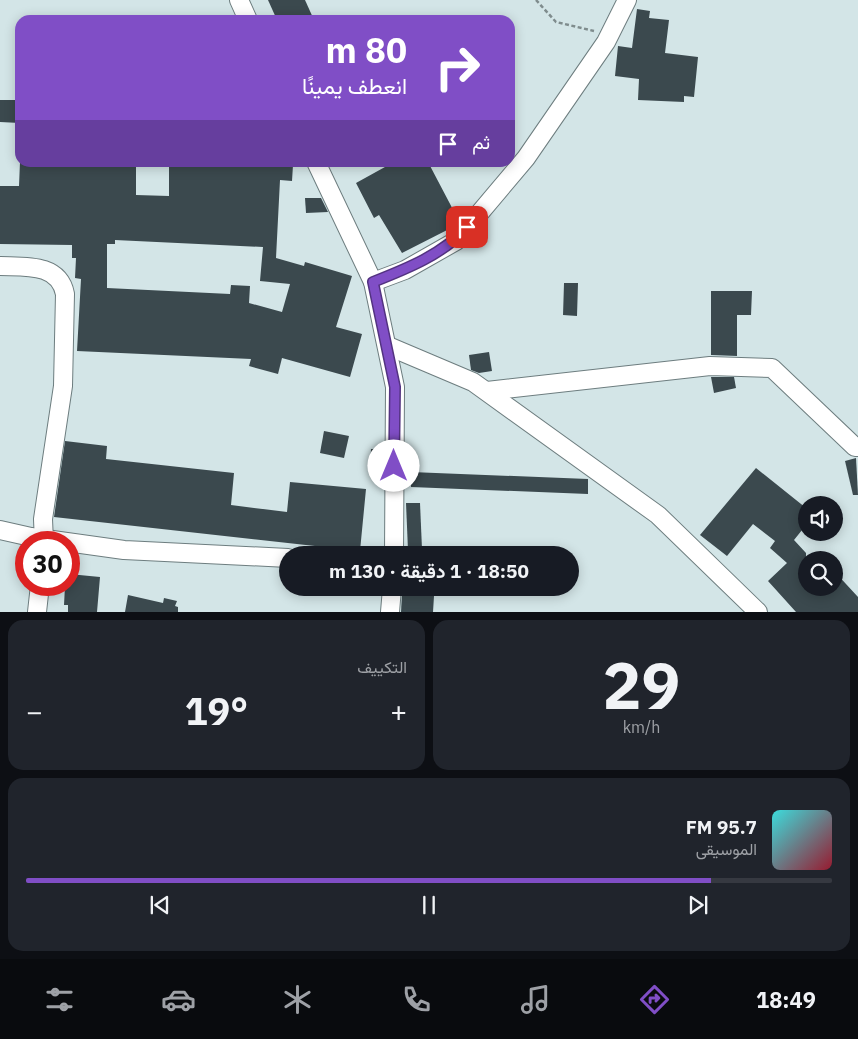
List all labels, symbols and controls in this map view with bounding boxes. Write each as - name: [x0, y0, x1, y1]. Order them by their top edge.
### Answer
- text: 80 m: [325, 27, 407, 73]
- icon: right: [425, 35, 490, 100]
- text: انعطف يمينًا: [302, 71, 407, 100]
- icon: arrive: [434, 130, 462, 158]
- text: ثم: [472, 130, 490, 154]
- pin: [446, 206, 488, 248]
- icon: arrive: [453, 213, 481, 241]
- position arrow: [367, 439, 419, 491]
- map controls: [798, 496, 843, 596]
- button: sound: [798, 496, 843, 541]
- speed limit sign: 30: [15, 531, 80, 596]
- button: search: [798, 551, 843, 596]
- text: 18:50 · 1 دقيقة · 130 m: [329, 559, 529, 583]
- text: 29: [603, 642, 681, 727]
- text: التكييف: [357, 657, 407, 677]
- text: 19°: [185, 686, 248, 735]
- text: −: [26, 693, 43, 730]
- text: +: [390, 693, 407, 730]
- text: km/h: [623, 717, 660, 737]
- text: 95.7 FM: [686, 815, 757, 839]
- text: الموسيقى: [696, 839, 757, 859]
- icon: previous: [146, 891, 174, 919]
- icon: pause: [415, 891, 443, 919]
- icon: next: [684, 891, 712, 919]
- icon: filters: [42, 982, 77, 1017]
- icon: car: [161, 982, 196, 1017]
- icon: climate: [280, 982, 315, 1017]
- icon: phone: [399, 982, 434, 1017]
- icon: music: [518, 982, 553, 1017]
- icon: directions: [637, 982, 672, 1017]
- text: 18:49: [756, 985, 816, 1014]

